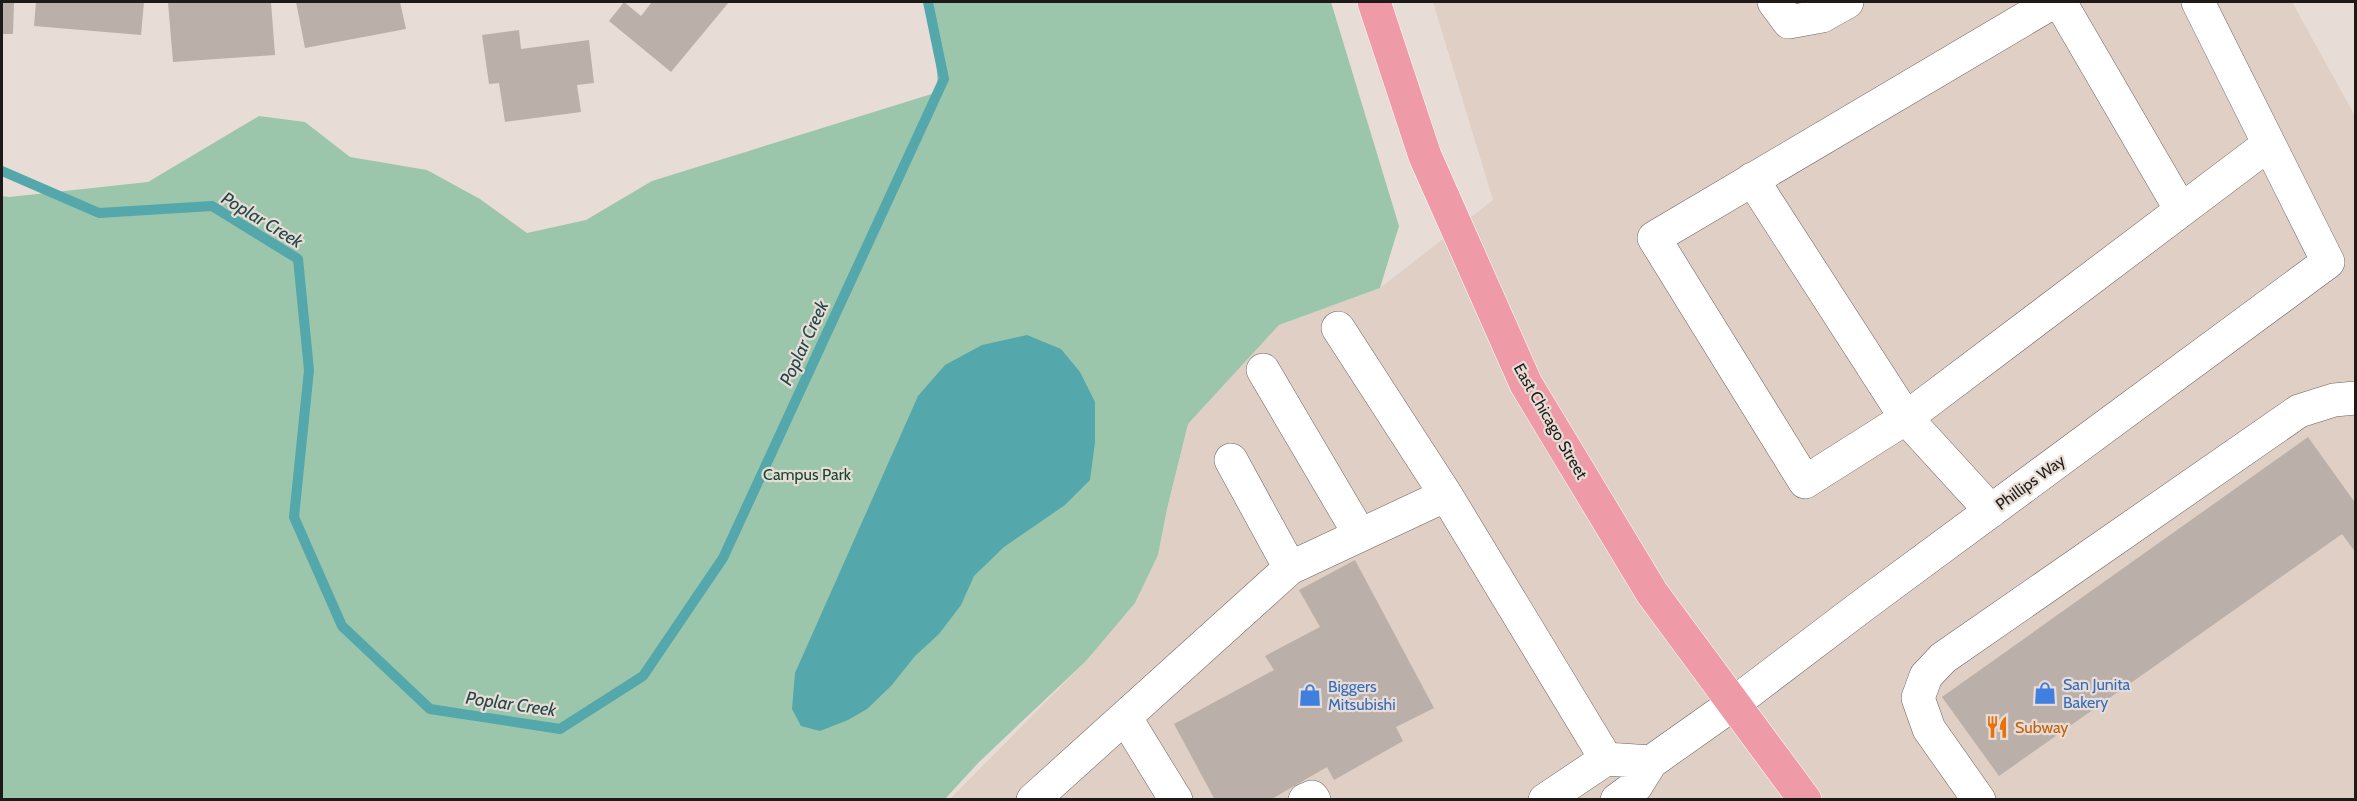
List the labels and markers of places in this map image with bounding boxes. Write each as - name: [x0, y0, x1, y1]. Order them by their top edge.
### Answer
- place label: San Junita Bakery: [2063, 675, 2131, 712]
- place label: Biggers Mitsubishi: [1328, 677, 1396, 714]
- shop icon: San Junita Bakery: [2032, 680, 2058, 706]
- shop icon: Biggers Mitsubishi: [1297, 682, 1323, 708]
- restaurant icon: Subway: [1984, 714, 2010, 740]
- place label: Subway: [2015, 718, 2068, 737]

